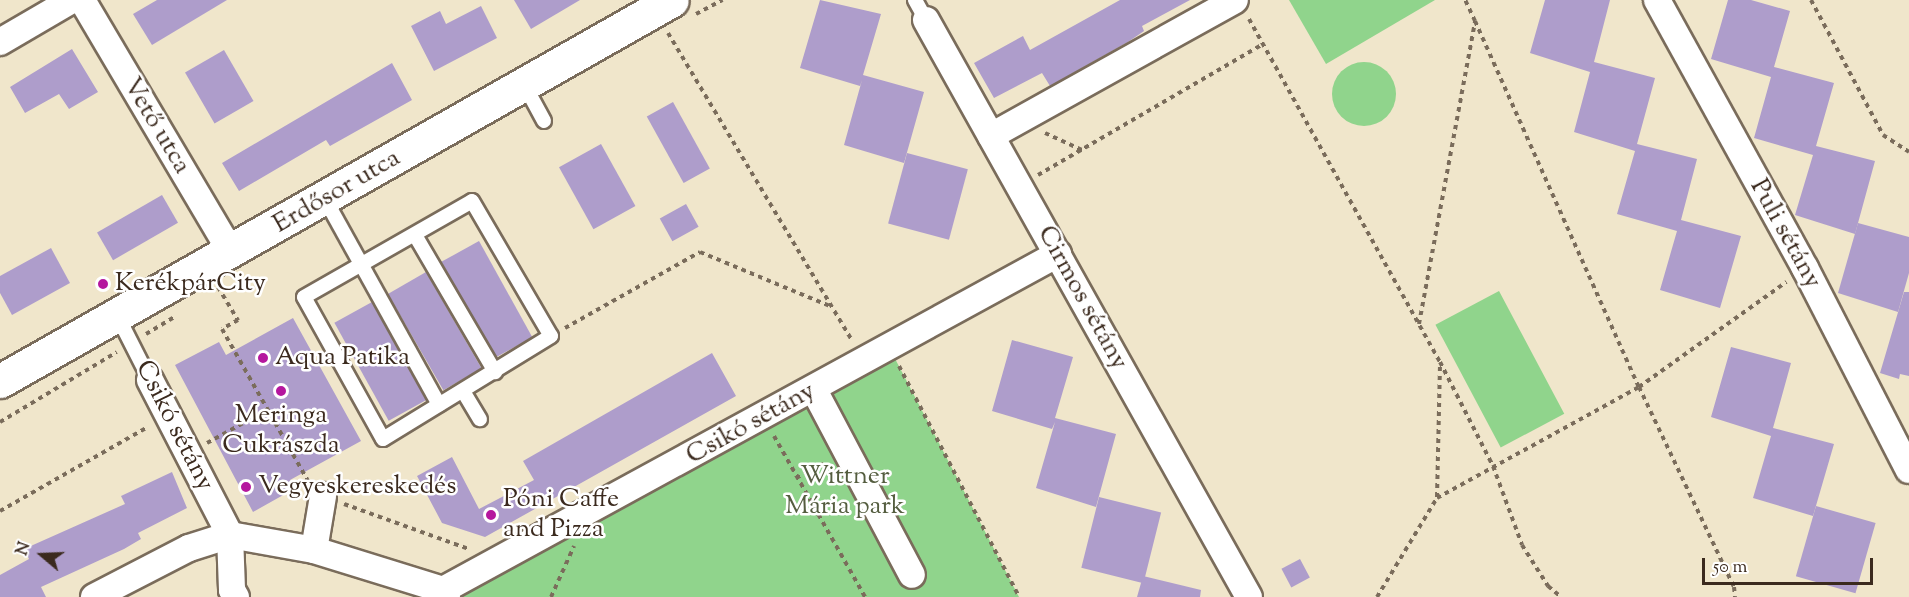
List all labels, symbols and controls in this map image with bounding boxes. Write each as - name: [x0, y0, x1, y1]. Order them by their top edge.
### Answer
- street label: Vető utca: [115, 72, 197, 180]
- street label: Erdősor utca: [268, 143, 406, 241]
- street label: Puli sétány: [1742, 174, 1828, 294]
- street label: Cirmos sétány: [1030, 221, 1134, 375]
- place label: KerékpárCity: [115, 268, 266, 300]
- marker: KerékpárCity: [96, 277, 110, 291]
- place label: Aqua Patika: [275, 342, 410, 374]
- marker: Aqua Patika: [256, 351, 270, 365]
- street label: Csikó sétány: [128, 356, 220, 496]
- street label: Csikó sétány: [681, 376, 821, 472]
- marker: Meringa Cukrászda: [274, 384, 288, 398]
- place label: Meringa Cukrászda: [222, 400, 340, 461]
- park label: Wittner Mária park: [785, 461, 905, 522]
- place label: Vegyeskereskedés: [258, 471, 456, 503]
- marker: Vegyeskereskedés: [239, 480, 253, 494]
- place label: Póni Caffe and Pizza: [503, 484, 619, 546]
- marker: Póni Caffe and Pizza: [484, 508, 498, 522]
- north arrow: [12, 525, 72, 585]
- text: N: [12, 539, 37, 559]
- scale bar: [1705, 546, 1876, 584]
- text: 50 m: [1713, 555, 1747, 581]

